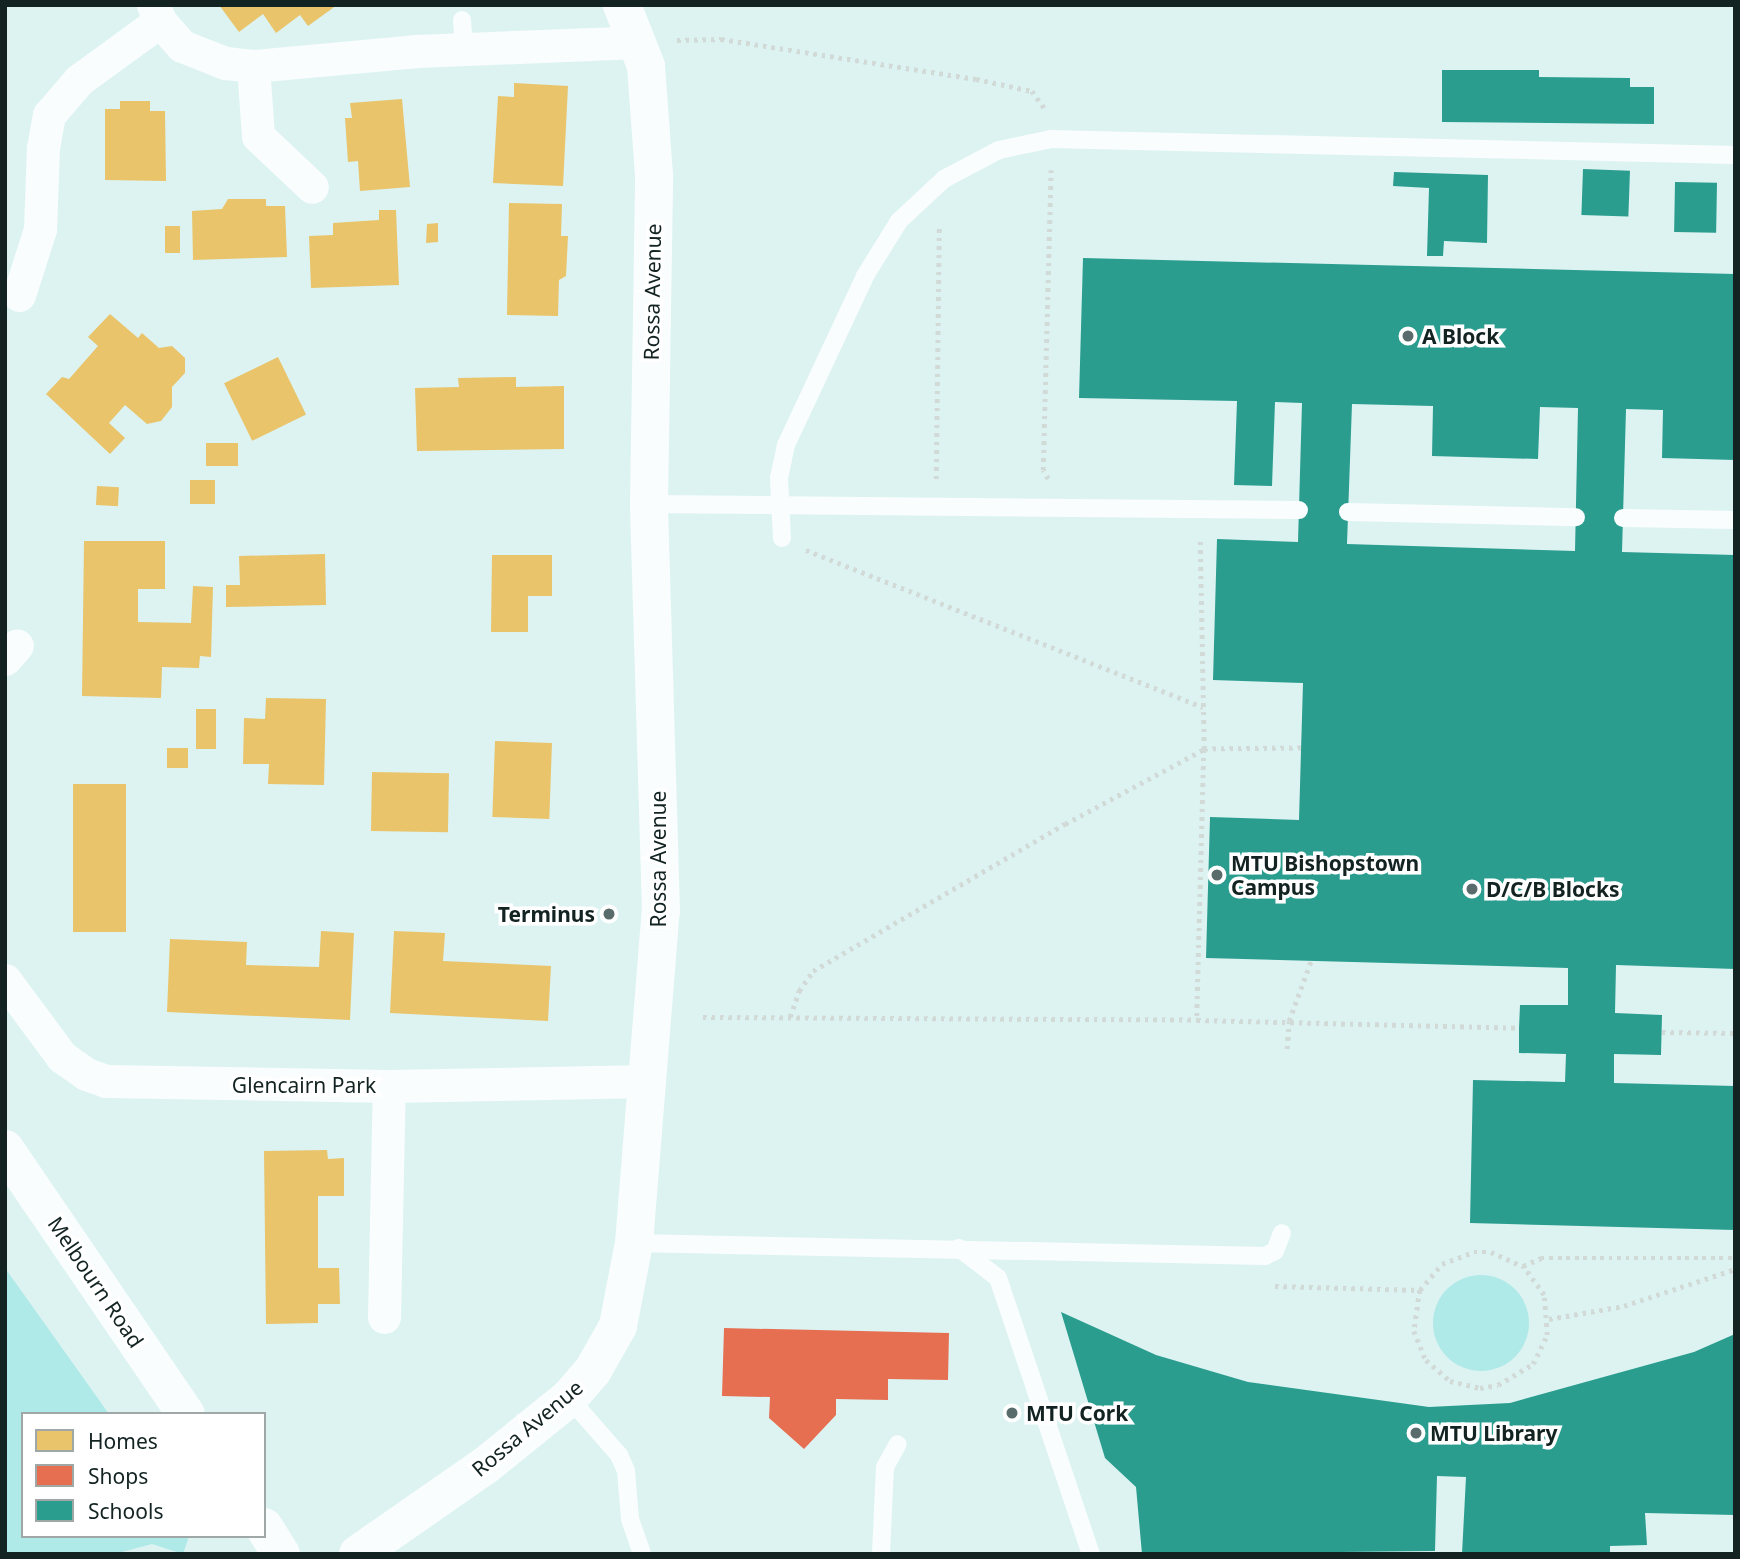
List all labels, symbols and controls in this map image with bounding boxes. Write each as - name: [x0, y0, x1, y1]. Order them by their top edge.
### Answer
- street label: Rossa Avenue: [638, 223, 666, 361]
- place label: A Block: [1422, 323, 1499, 349]
- marker: A Block: [1400, 328, 1416, 344]
- street label: Rossa Avenue: [645, 791, 671, 927]
- place label: MTU Bishopstown Campus: [1231, 850, 1419, 900]
- marker: MTU Bishopstown Campus: [1209, 867, 1225, 883]
- place label: D/C/B Blocks: [1486, 876, 1619, 902]
- marker: D/C/B Blocks: [1464, 881, 1480, 897]
- place label: Terminus: [498, 901, 595, 927]
- marker: Terminus: [601, 906, 617, 922]
- street label: Glencairn Park: [232, 1072, 376, 1098]
- street label: Melbourn Road: [43, 1212, 149, 1352]
- street label: Rossa Avenue: [466, 1374, 588, 1482]
- place label: MTU Cork: [1026, 1400, 1128, 1426]
- marker: MTU Cork: [1004, 1405, 1020, 1421]
- legend: [21, 1412, 266, 1538]
- place label: MTU Library: [1430, 1420, 1557, 1446]
- marker: MTU Library: [1408, 1425, 1424, 1441]
- text: Homes: [88, 1427, 158, 1455]
- text: Shops: [88, 1462, 148, 1490]
- text: Schools: [88, 1497, 163, 1525]

